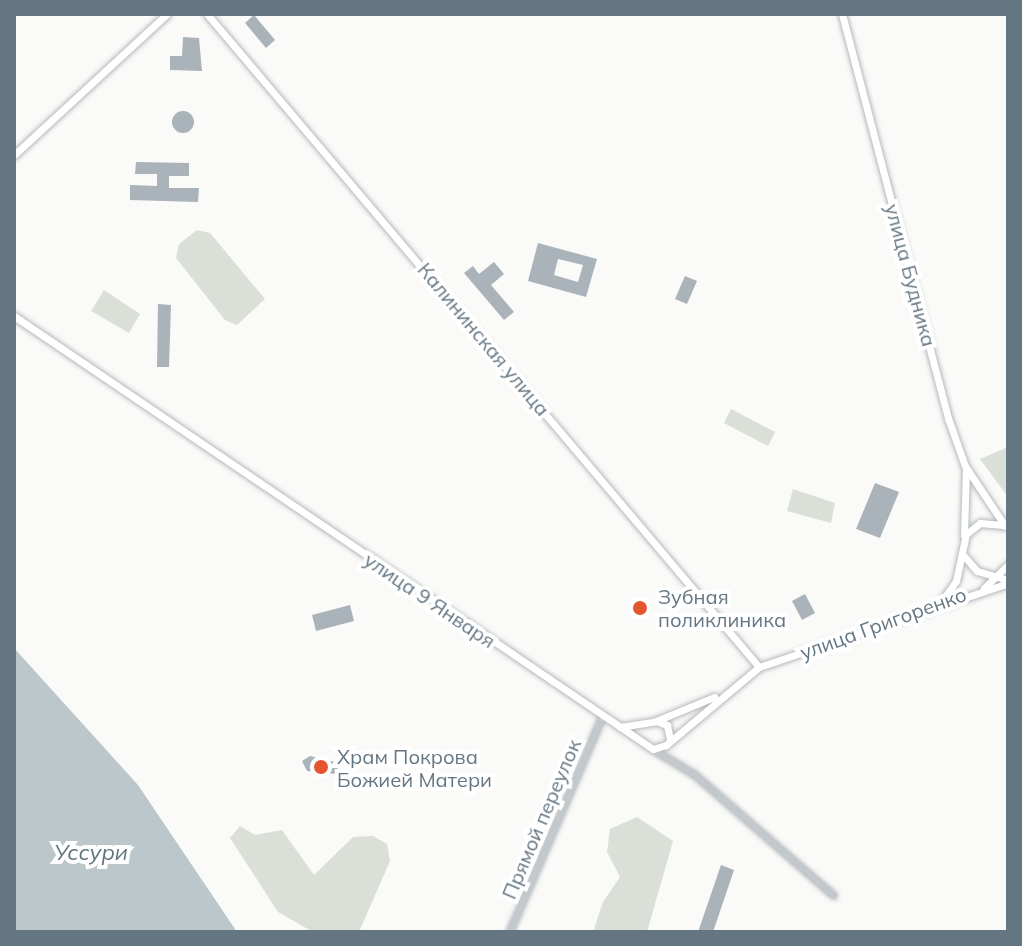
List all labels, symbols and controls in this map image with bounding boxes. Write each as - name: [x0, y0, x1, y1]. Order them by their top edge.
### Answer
- street label: улица Будника: [880, 201, 942, 349]
- street label: Калининская улица: [413, 258, 555, 420]
- street label: улица 9 Января: [360, 547, 500, 653]
- street label: улица Григоренко: [797, 582, 969, 664]
- place label: Зубная поликлиника: [658, 584, 786, 631]
- marker: Зубная поликлиника: [629, 597, 651, 619]
- street label: Прямой переулок: [497, 736, 585, 902]
- place label: Храм Покрова Божией Матери: [337, 744, 492, 791]
- marker: Храм Покрова Божией Матери: [312, 758, 330, 776]
- water label: Уссури: [54, 840, 128, 866]

